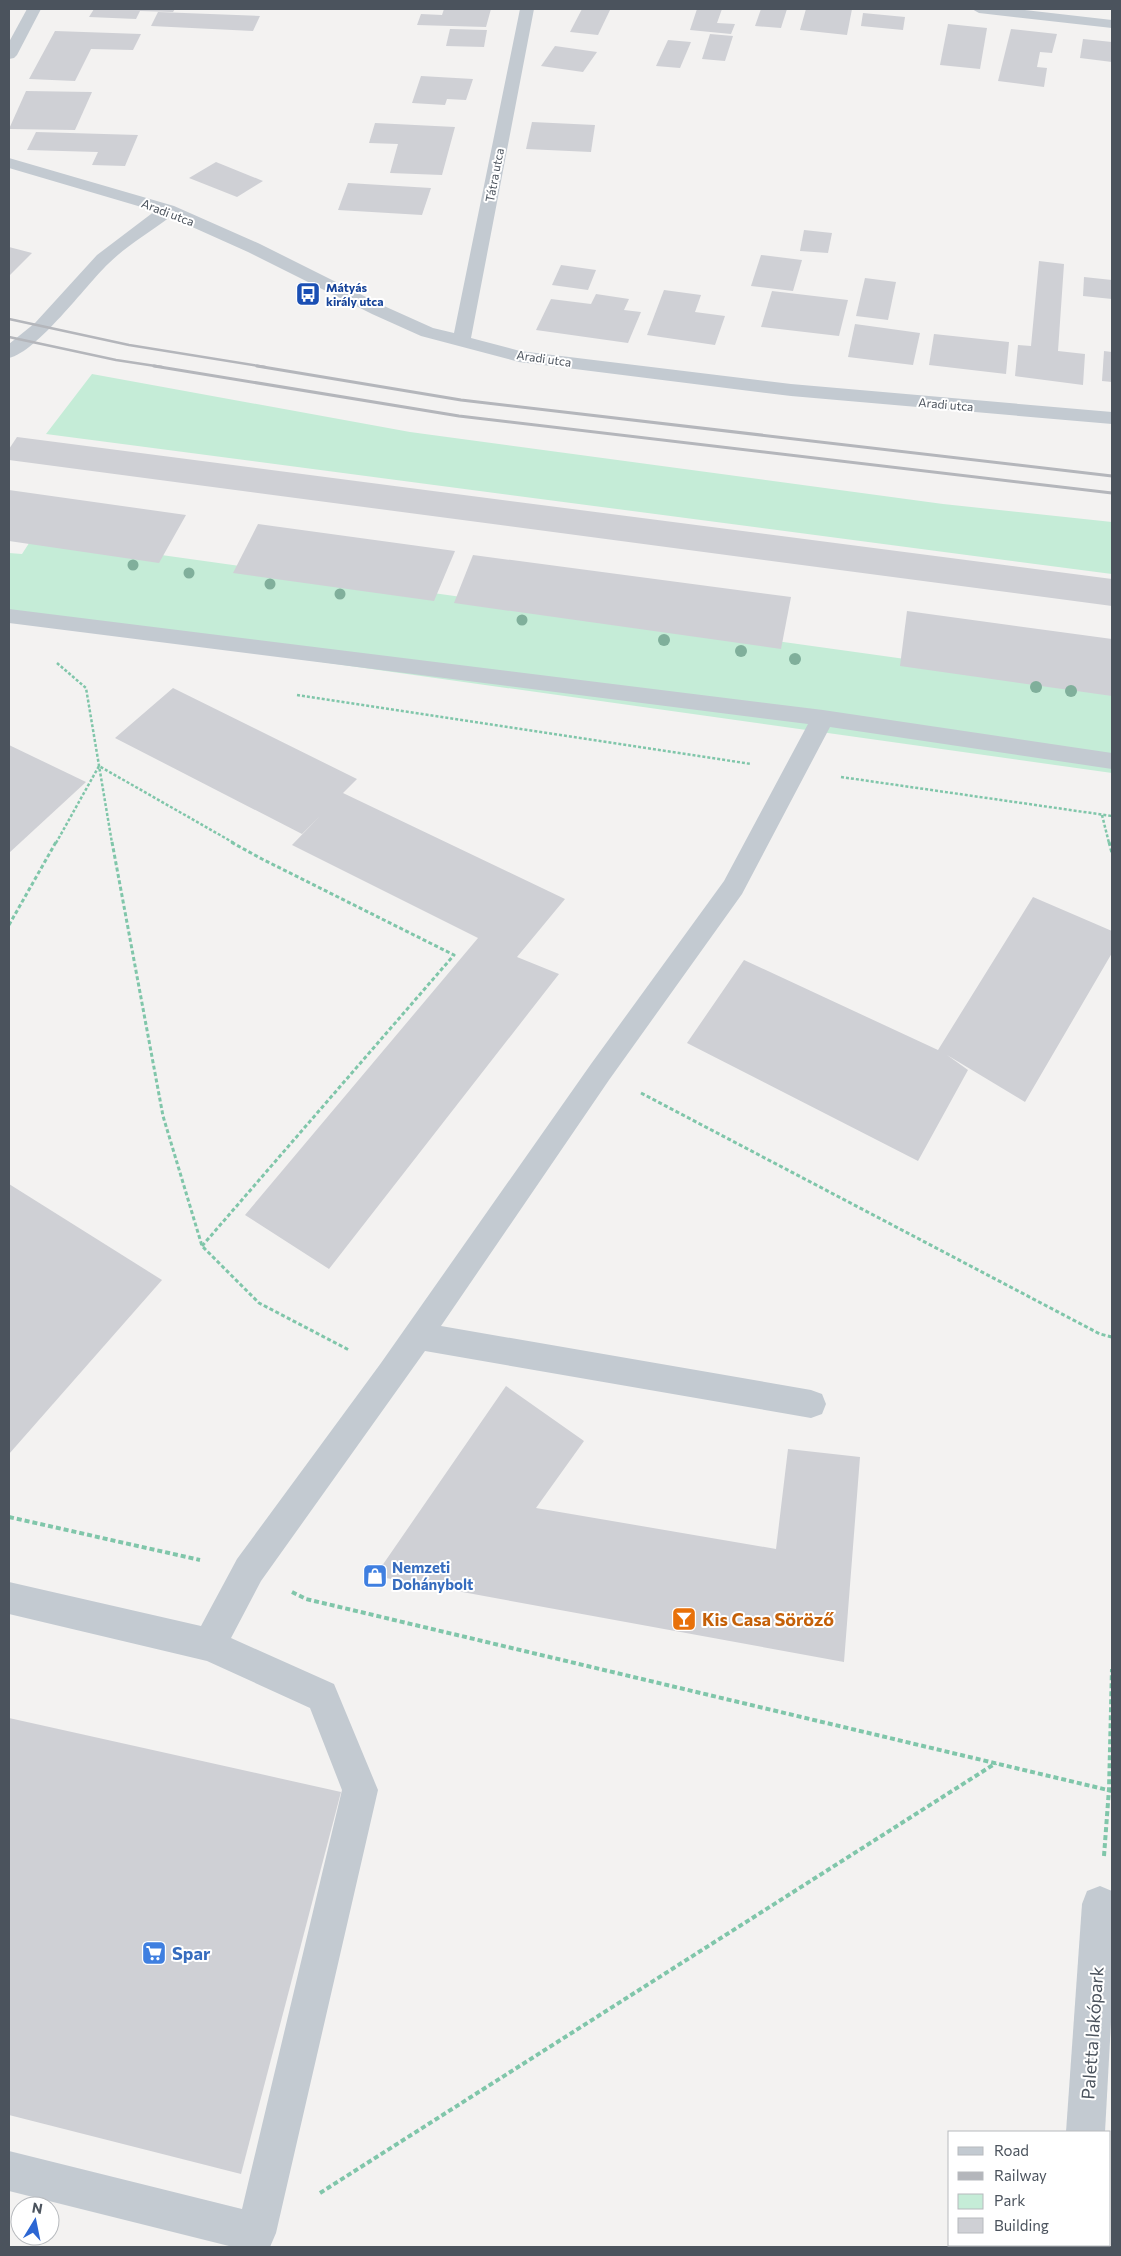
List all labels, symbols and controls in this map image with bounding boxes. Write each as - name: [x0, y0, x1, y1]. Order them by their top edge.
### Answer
- street label: Tátra utca: [482, 147, 506, 203]
- street label: Aradi utca: [140, 196, 196, 228]
- place label: Mátyás király utca: [326, 280, 383, 308]
- bus stop icon: Mátyás király utca: [295, 281, 321, 307]
- street label: Aradi utca: [516, 347, 572, 369]
- street label: Aradi utca: [918, 395, 974, 413]
- place label: Nemzeti Dohánybolt: [392, 1558, 473, 1593]
- shop icon: Nemzeti Dohánybolt: [362, 1563, 388, 1589]
- bar icon: Kis Casa Söröző: [671, 1606, 697, 1632]
- place label: Kis Casa Söröző: [702, 1608, 834, 1630]
- supermarket icon: Spar: [141, 1940, 167, 1966]
- place label: Spar: [172, 1942, 211, 1964]
- street label: Paletta lakópark: [1076, 1965, 1108, 2100]
- legend: [948, 2131, 1111, 2246]
- text: Road: [994, 2141, 1029, 2159]
- text: Railway: [994, 2166, 1047, 2184]
- text: Park: [994, 2191, 1025, 2209]
- north arrow: [10, 2196, 60, 2246]
- text: N: [31, 2198, 44, 2217]
- text: Building: [994, 2216, 1049, 2234]

